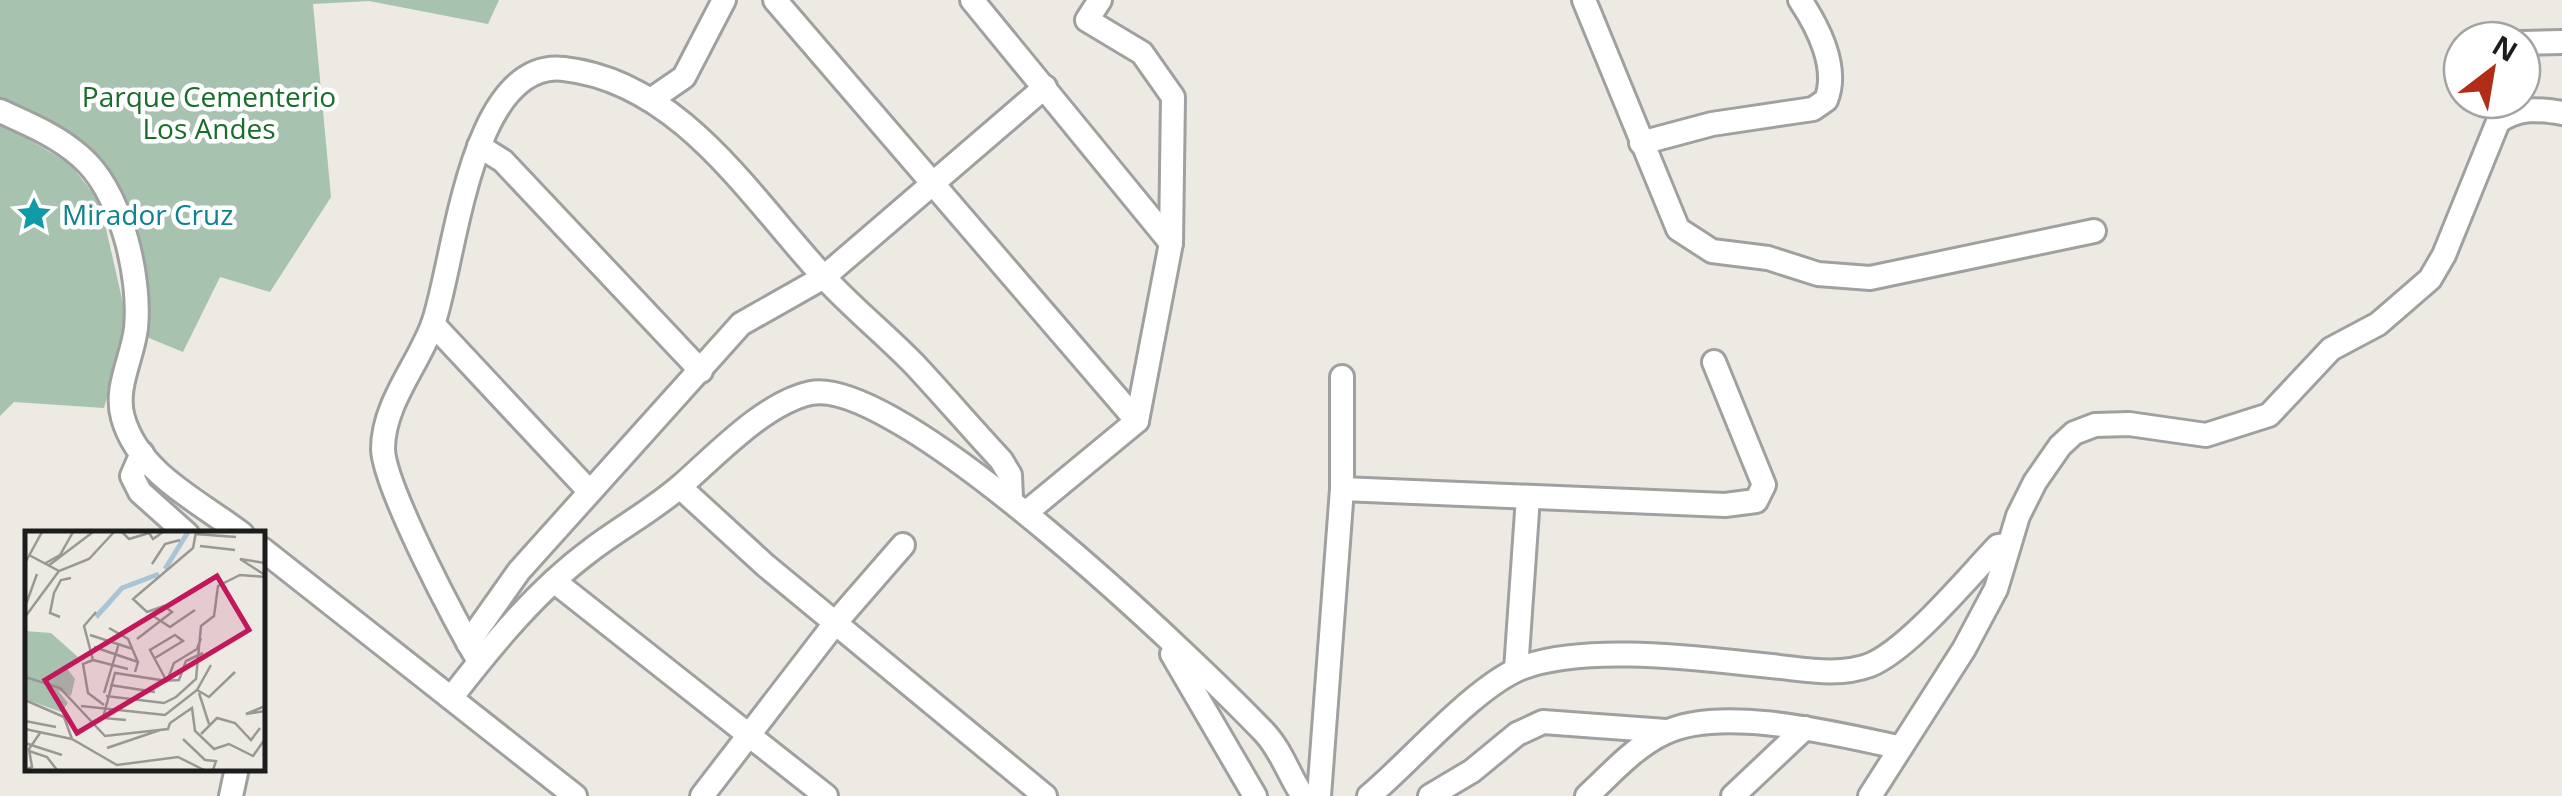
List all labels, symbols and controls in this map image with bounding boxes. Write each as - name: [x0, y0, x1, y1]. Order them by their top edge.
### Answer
- north arrow: [2442, 20, 2542, 120]
- text: N: [2486, 26, 2525, 70]
- park label: Parque Cementerio Los Andes: [82, 77, 336, 147]
- place icon: Mirador Cruz: [15, 195, 53, 233]
- place label: Mirador Cruz: [62, 195, 233, 233]
- inset map: [25, 531, 265, 771]

